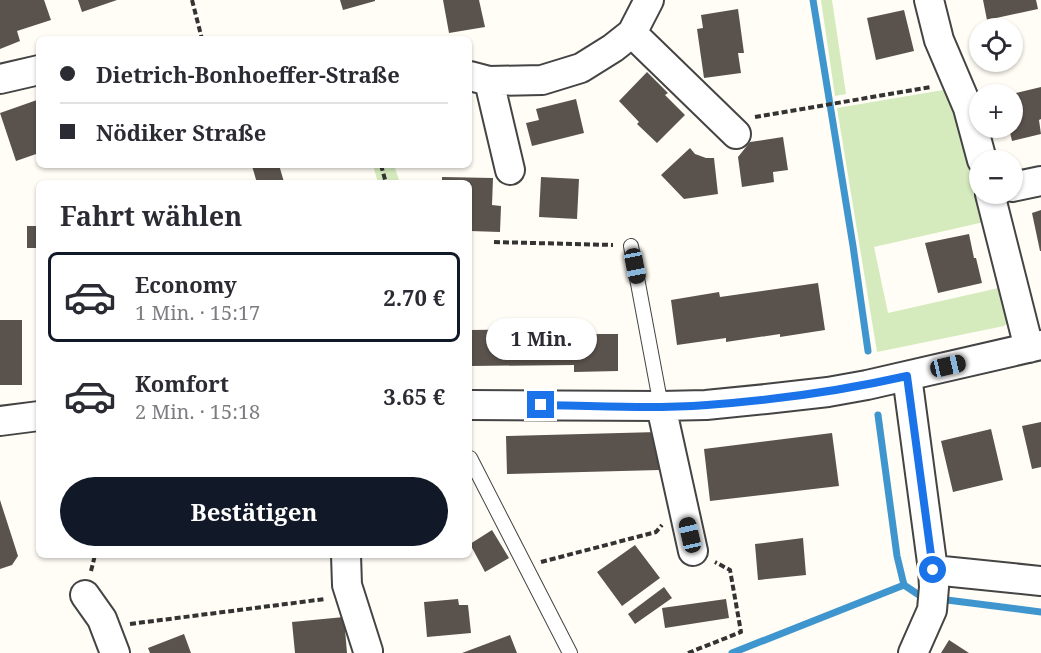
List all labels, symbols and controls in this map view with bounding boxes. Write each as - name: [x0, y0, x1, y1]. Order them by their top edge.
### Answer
- map controls: [969, 18, 1023, 204]
- button: locate: [969, 18, 1023, 72]
- text: Dietrich-Bonhoeffer-Straße: [96, 59, 400, 89]
- button: +: [969, 84, 1023, 138]
- text: Nödiker Straße: [96, 117, 266, 147]
- button: −: [969, 150, 1023, 204]
- text: Fahrt wählen: [60, 197, 242, 234]
- car: [623, 247, 647, 285]
- text: Economy: [135, 269, 237, 299]
- icon: car: [63, 270, 117, 324]
- text: 2.70 €: [383, 282, 445, 312]
- text: 1 Min. · 15:17: [135, 299, 260, 326]
- callout: 1 Min.: [486, 318, 596, 360]
- text: 1 Min.: [511, 325, 572, 352]
- car: [928, 353, 968, 379]
- text: Komfort: [135, 368, 229, 398]
- icon: car: [63, 369, 117, 423]
- text: 3.65 €: [383, 381, 445, 411]
- route end: [527, 391, 554, 418]
- text: 2 Min. · 15:18: [135, 398, 260, 425]
- button: Bestätigen: [60, 477, 448, 546]
- car: [677, 515, 703, 555]
- route start: [919, 556, 946, 583]

